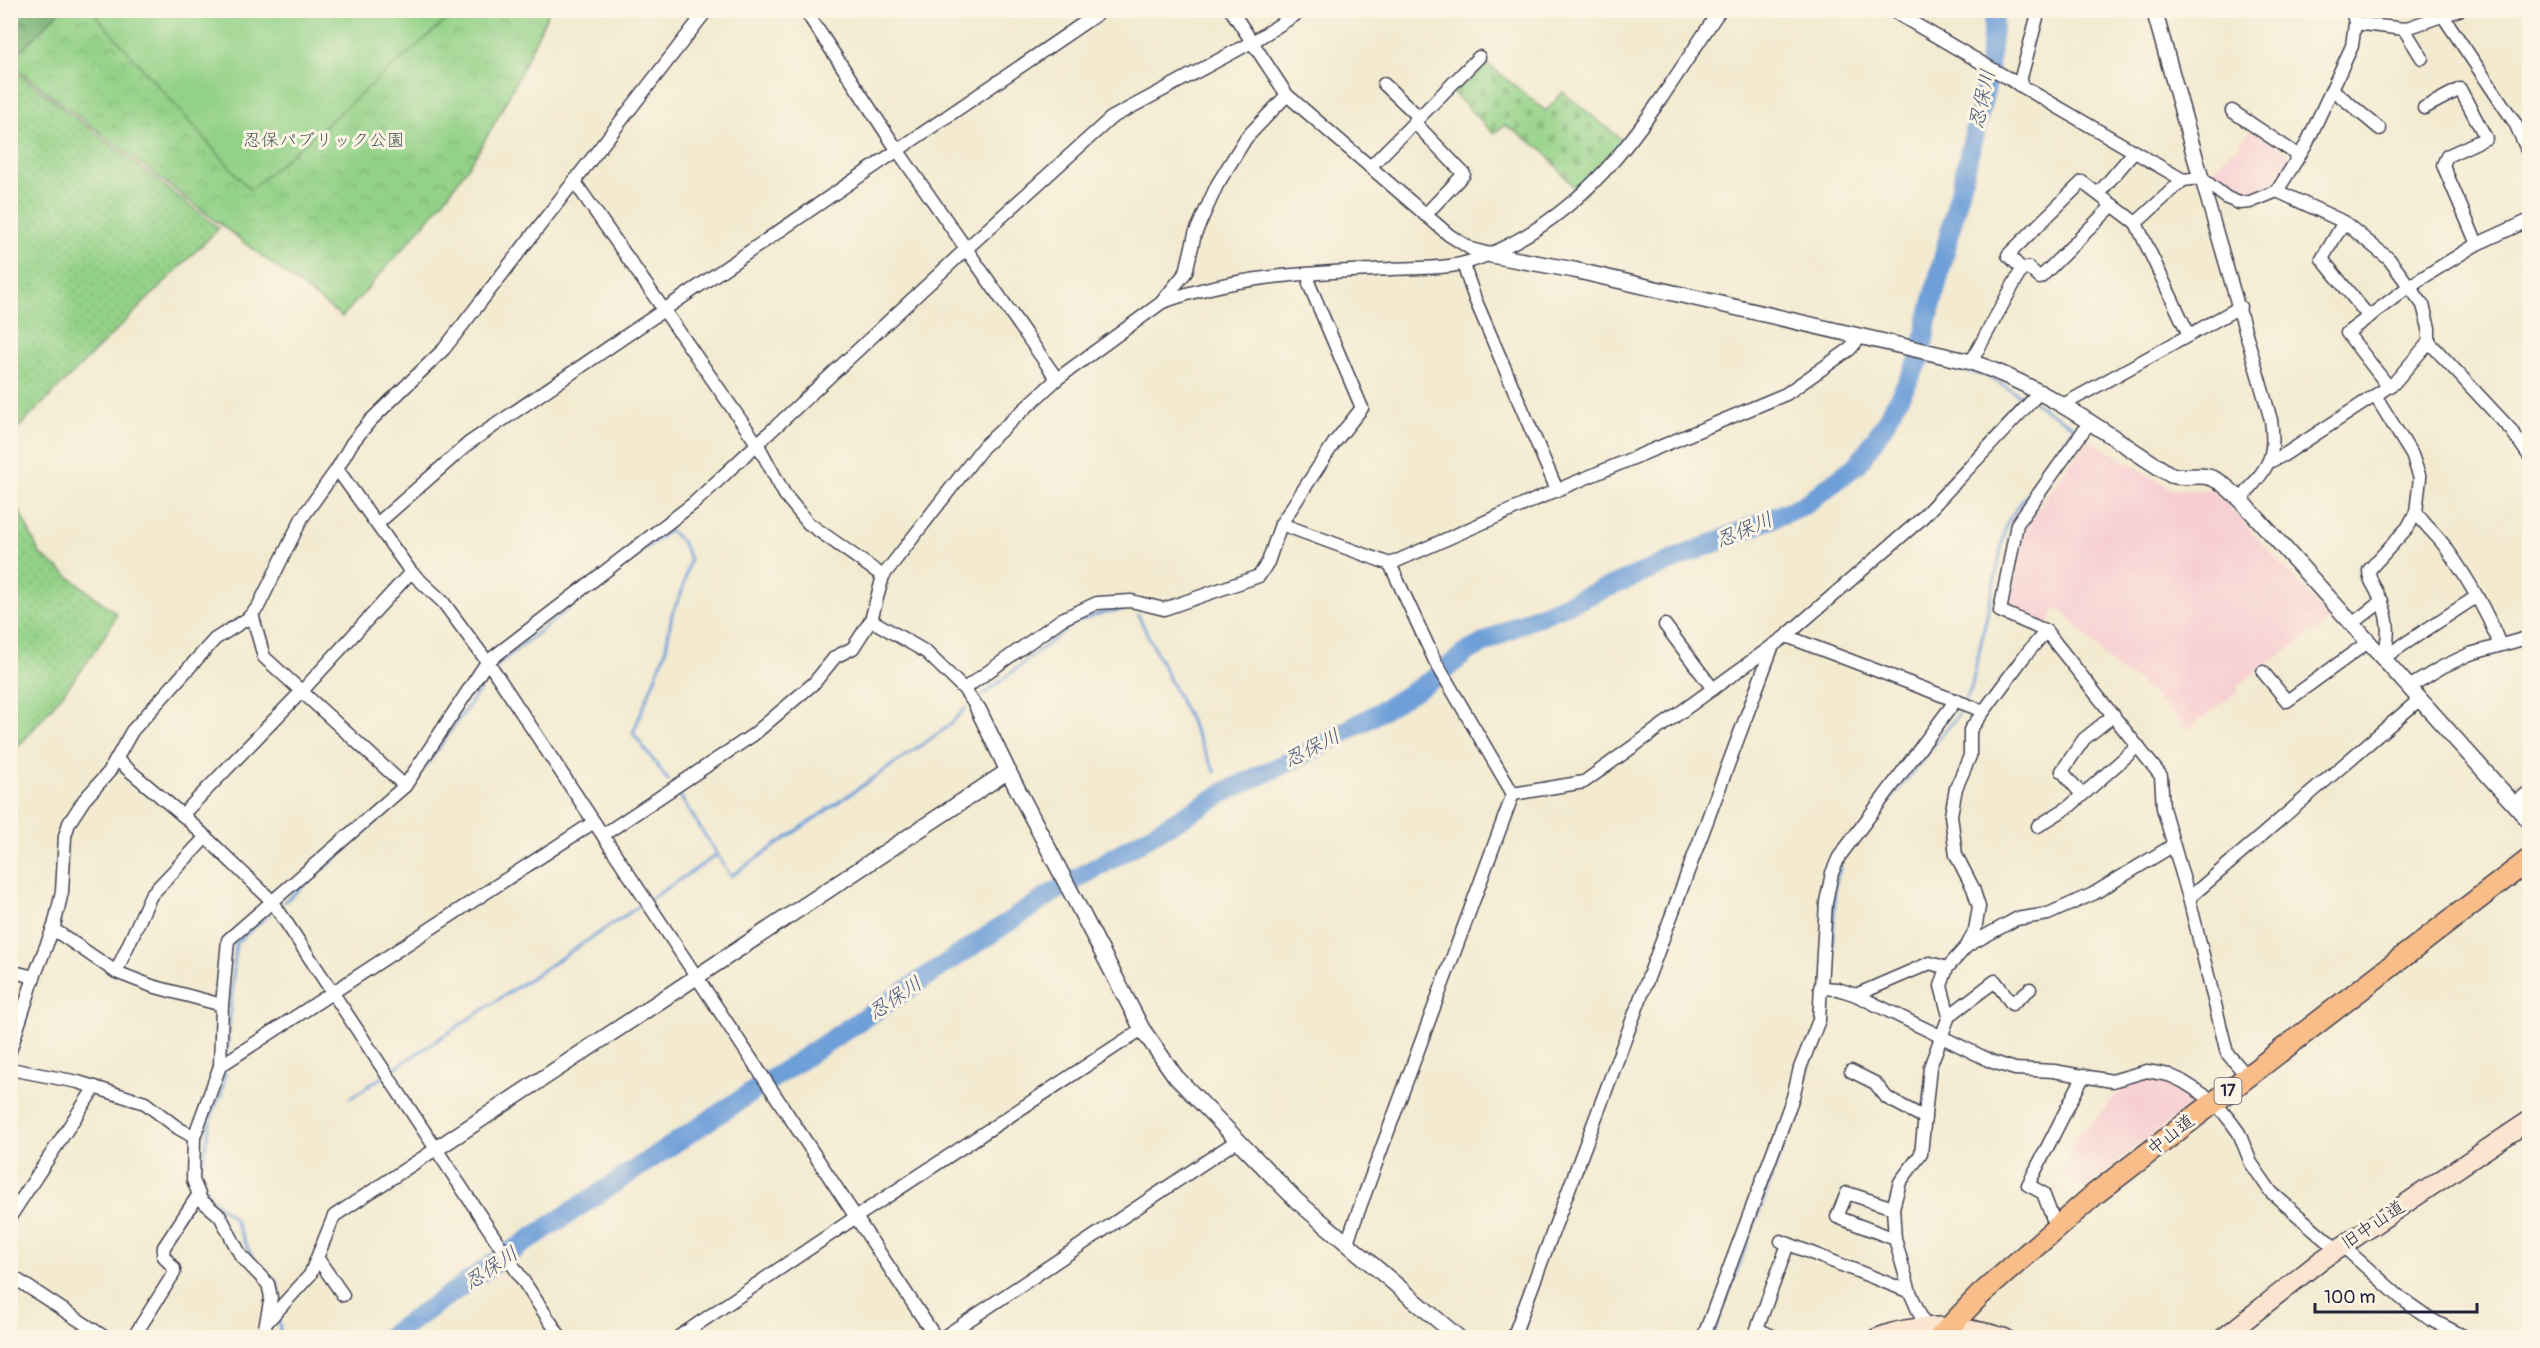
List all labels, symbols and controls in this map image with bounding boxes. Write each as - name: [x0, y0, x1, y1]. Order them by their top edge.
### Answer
- water label: 忍保川: [1964, 67, 2000, 131]
- park label: 忍保パブリック公園: [243, 129, 405, 152]
- water label: 忍保川: [1712, 507, 1776, 553]
- water label: 忍保川: [1280, 723, 1344, 773]
- water label: 忍保川: [863, 971, 927, 1025]
- road number: 17: [2214, 1078, 2242, 1104]
- street label: 中山道: [2143, 1109, 2199, 1161]
- street label: 旧中山道: [2337, 1195, 2409, 1255]
- water label: 忍保川: [459, 1241, 523, 1295]
- scale bar: [2315, 1276, 2477, 1314]
- text: 100 m: [2324, 1286, 2376, 1309]

